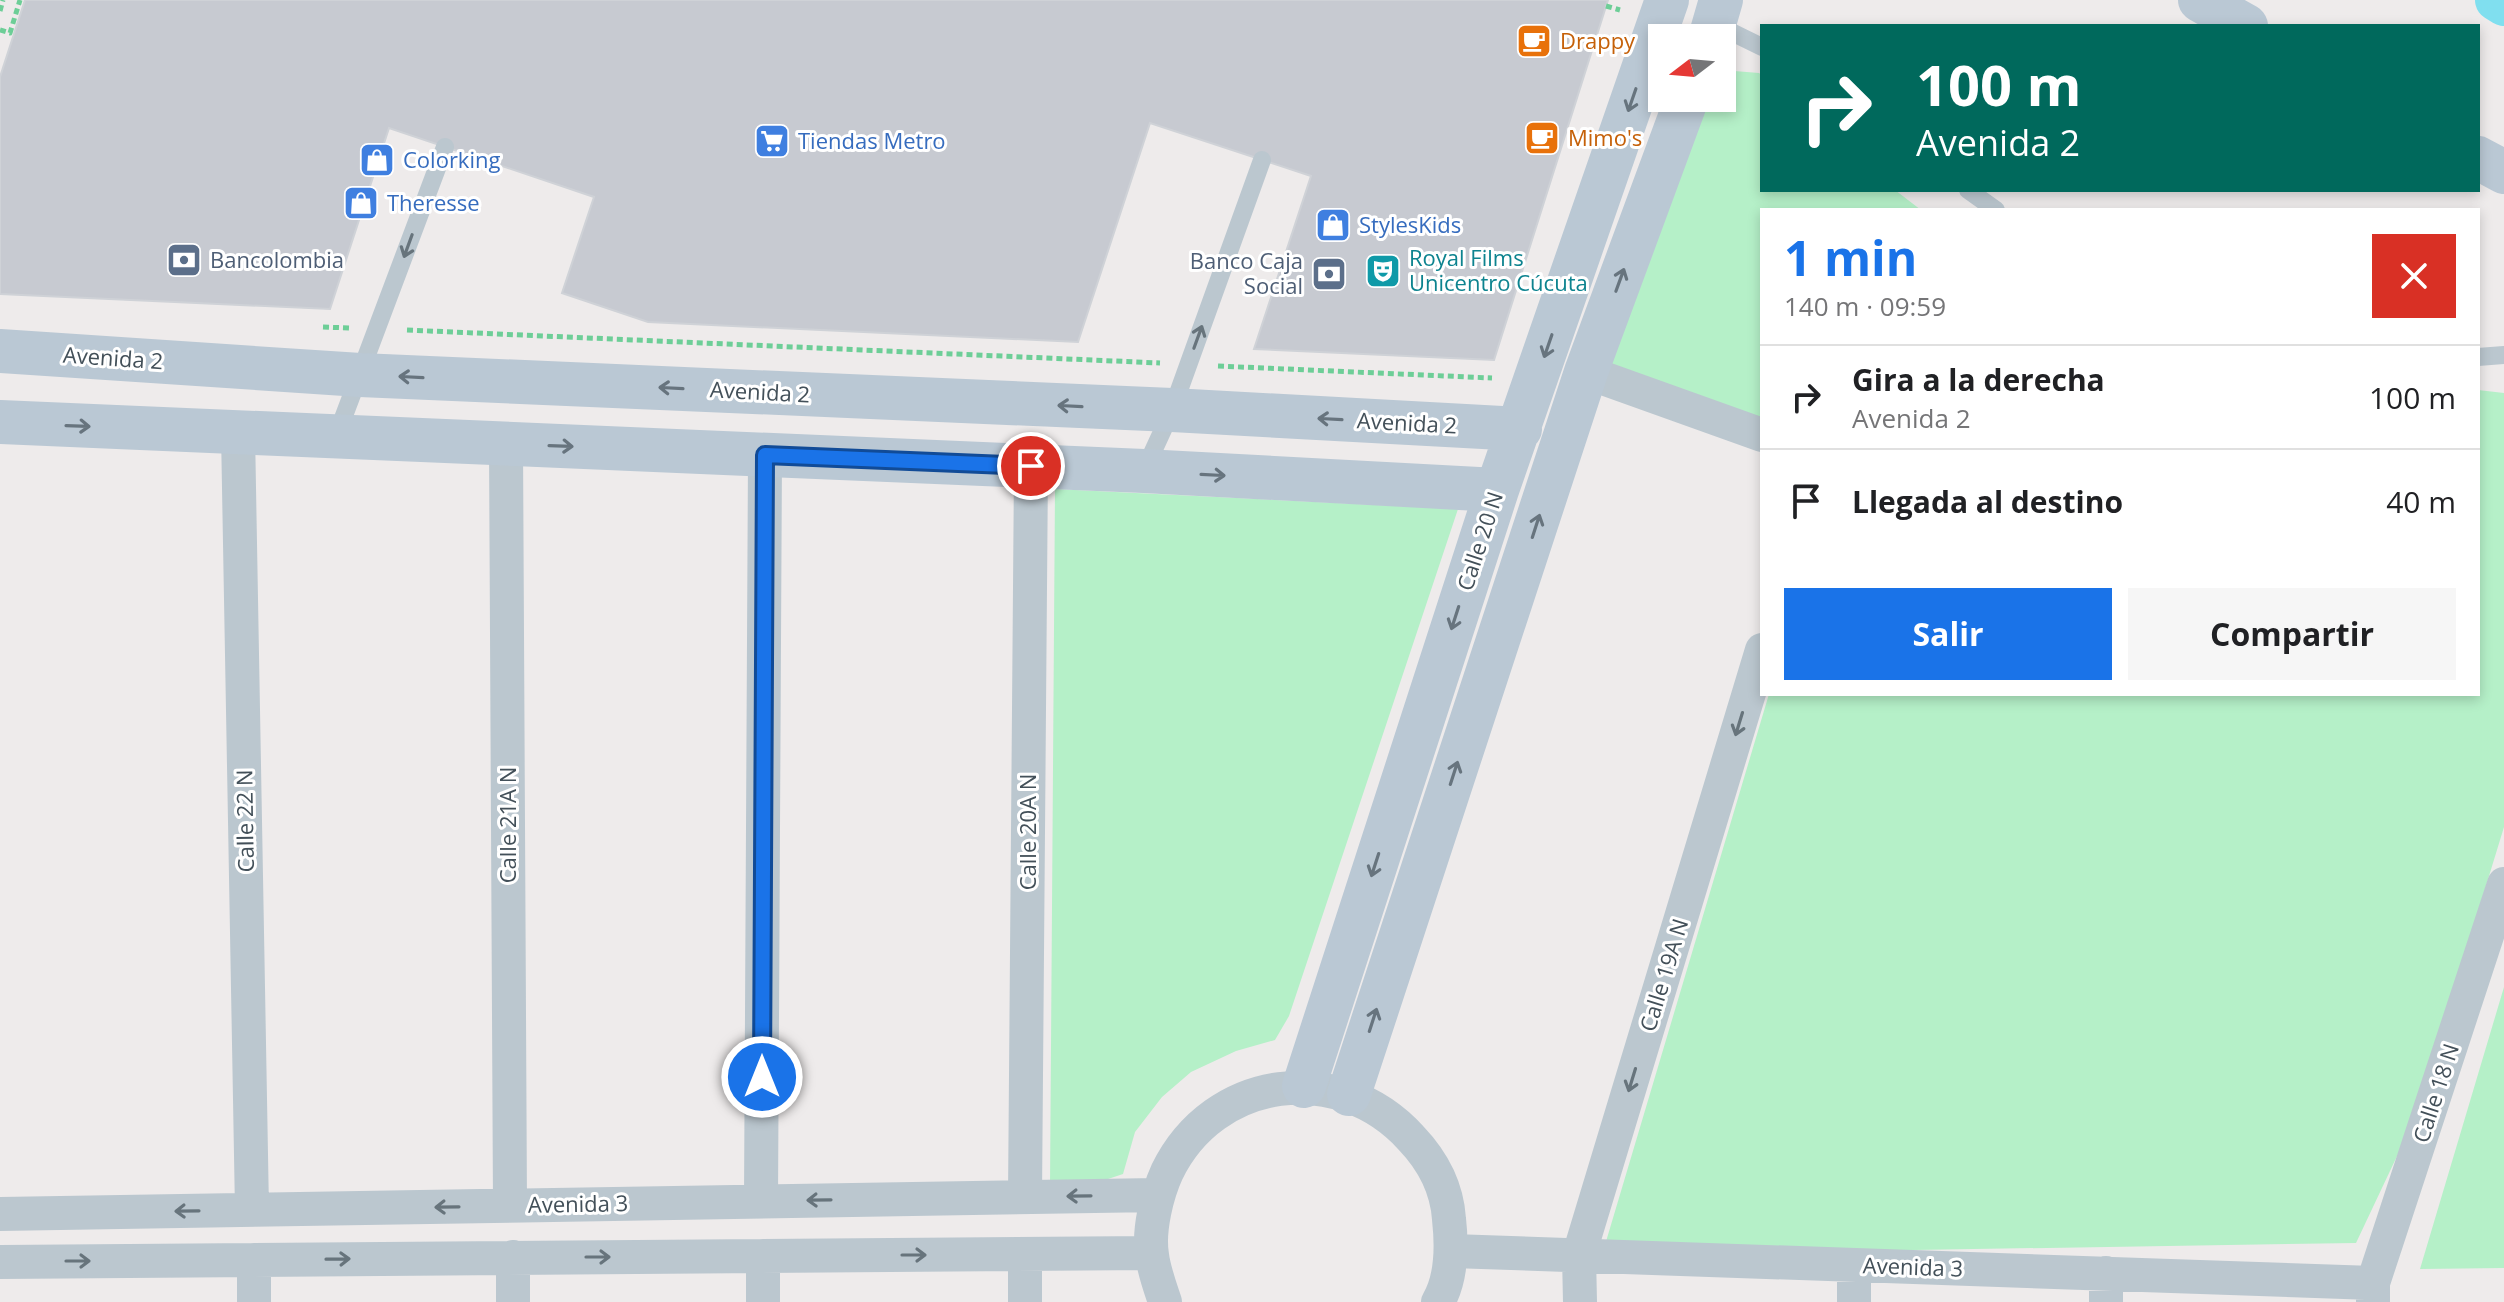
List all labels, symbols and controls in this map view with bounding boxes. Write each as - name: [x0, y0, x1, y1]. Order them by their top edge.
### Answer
- cafe icon: Drappy: [1515, 22, 1553, 60]
- north arrow: [1648, 24, 1736, 112]
- map controls: [1648, 24, 1736, 112]
- place label: Drappy: [1560, 25, 1636, 55]
- text: 100 m: [1916, 46, 2082, 122]
- icon: right: [1784, 56, 1888, 160]
- one-way arrow: [1624, 88, 1639, 113]
- text: Avenida 2: [1916, 118, 2080, 167]
- cafe icon: Mimo's: [1523, 119, 1561, 157]
- supermarket icon: Tiendas Metro: [753, 122, 791, 160]
- place label: Mimo's: [1568, 122, 1642, 152]
- place label: Tiendas Metro: [798, 125, 946, 155]
- shop icon: Colorking: [358, 141, 396, 179]
- place label: Colorking: [403, 144, 500, 174]
- shop icon: Theresse: [342, 184, 380, 222]
- place label: Theresse: [387, 187, 480, 217]
- shop icon: StylesKids: [1314, 206, 1352, 244]
- place label: StylesKids: [1359, 209, 1461, 239]
- text: 1 min: [1784, 225, 1917, 290]
- one-way arrow: [400, 233, 414, 258]
- button: close: [2372, 234, 2456, 318]
- bank icon: Bancolombia: [165, 241, 203, 279]
- place label: Royal Films Unicentro Cúcuta: [1409, 242, 1588, 297]
- place label: Bancolombia: [210, 244, 344, 274]
- place label: Banco Caja Social: [1190, 245, 1303, 300]
- theatre icon: Royal Films Unicentro Cúcuta: [1364, 252, 1402, 290]
- bank icon: Banco Caja Social: [1310, 255, 1348, 293]
- one-way arrow: [1614, 268, 1628, 293]
- text: 140 m · 09:59: [1784, 288, 1946, 324]
- one-way arrow: [1192, 325, 1206, 350]
- one-way arrow: [1540, 334, 1554, 358]
- street label: Avenida 2: [62, 339, 164, 375]
- text: Gira a la derecha: [1852, 359, 2105, 400]
- one-way arrow: [398, 369, 425, 384]
- street label: Avenida 2: [709, 373, 811, 409]
- icon: right: [1784, 375, 1828, 419]
- text: 100 m: [2369, 377, 2456, 418]
- one-way arrow: [658, 381, 685, 396]
- one-way arrow: [1057, 398, 1084, 413]
- text: Avenida 2: [1852, 400, 1971, 436]
- street label: Avenida 2: [1356, 404, 1458, 440]
- one-way arrow: [1317, 411, 1344, 426]
- one-way arrow: [64, 418, 91, 433]
- pin: [997, 432, 1065, 500]
- one-way arrow: [548, 439, 574, 454]
- icon: arrive: [1009, 444, 1053, 488]
- one-way arrow: [1199, 468, 1226, 483]
- icon: arrive: [1784, 479, 1828, 523]
- text: Llegada al destino: [1852, 481, 2123, 522]
- text: 40 m: [2386, 481, 2456, 522]
- street label: Calle 20 N: [1449, 487, 1509, 594]
- one-way arrow: [1529, 513, 1544, 538]
- button: Salir: [1784, 588, 2112, 680]
- button: Compartir: [2128, 588, 2456, 680]
- one-way arrow: [1447, 605, 1462, 630]
- one-way arrow: [1731, 712, 1746, 737]
- one-way arrow: [1448, 760, 1463, 785]
- street label: Calle 21A N: [492, 767, 522, 883]
- street label: Calle 22 N: [228, 769, 260, 873]
- street label: Calle 20A N: [1012, 774, 1042, 890]
- one-way arrow: [1367, 853, 1382, 878]
- street label: Calle 19A N: [1632, 915, 1694, 1035]
- one-way arrow: [1367, 1008, 1382, 1033]
- position arrow: [720, 1035, 804, 1119]
- street label: Calle 18 N: [2405, 1039, 2465, 1146]
- one-way arrow: [1624, 1067, 1639, 1093]
- street label: Avenida 3: [528, 1187, 628, 1219]
- one-way arrow: [1066, 1188, 1093, 1204]
- one-way arrow: [806, 1192, 833, 1208]
- one-way arrow: [434, 1199, 461, 1214]
- one-way arrow: [174, 1203, 201, 1219]
- one-way arrow: [900, 1247, 927, 1262]
- one-way arrow: [584, 1249, 611, 1265]
- street label: Avenida 3: [1862, 1249, 1964, 1283]
- one-way arrow: [324, 1251, 351, 1267]
- one-way arrow: [64, 1253, 91, 1269]

